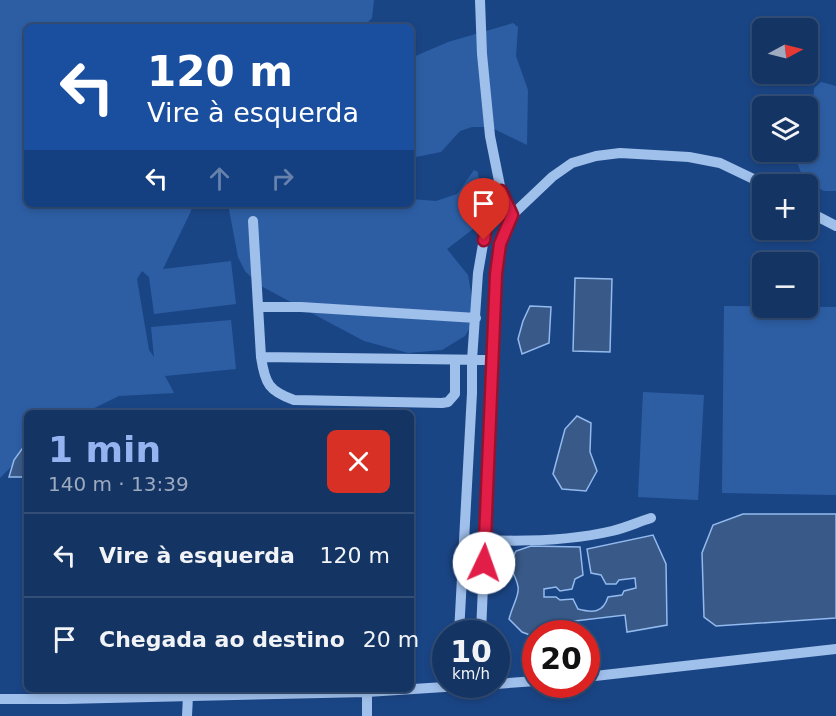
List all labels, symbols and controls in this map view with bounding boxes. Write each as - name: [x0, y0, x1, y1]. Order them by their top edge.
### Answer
- north arrow: [752, 18, 818, 84]
- map controls: [752, 18, 818, 318]
- text: 120 m: [147, 47, 293, 96]
- icon: left: [48, 48, 126, 126]
- button: layers: [752, 96, 818, 162]
- text: Vire à esquerda: [147, 97, 359, 128]
- icon: left: [140, 162, 173, 195]
- icon: ahead: [203, 162, 236, 195]
- icon: right: [266, 162, 299, 195]
- button: +: [752, 174, 818, 240]
- pin: [458, 178, 509, 240]
- icon: arrive: [467, 187, 500, 220]
- button: −: [752, 252, 818, 318]
- text: 1 min: [48, 429, 161, 470]
- button: close: [327, 430, 390, 493]
- text: 140 m · 13:39: [48, 472, 189, 496]
- position arrow: [452, 531, 516, 595]
- icon: left: [48, 539, 81, 572]
- text: Vire à esquerda: [99, 543, 295, 568]
- text: 120 m: [320, 543, 390, 568]
- speed limit sign: 20: [522, 620, 600, 698]
- icon: arrive: [48, 623, 81, 656]
- text: Chegada ao destino: [99, 627, 345, 652]
- text: 20 m: [363, 627, 419, 652]
- text: 10: [450, 634, 492, 669]
- text: km/h: [452, 665, 490, 683]

